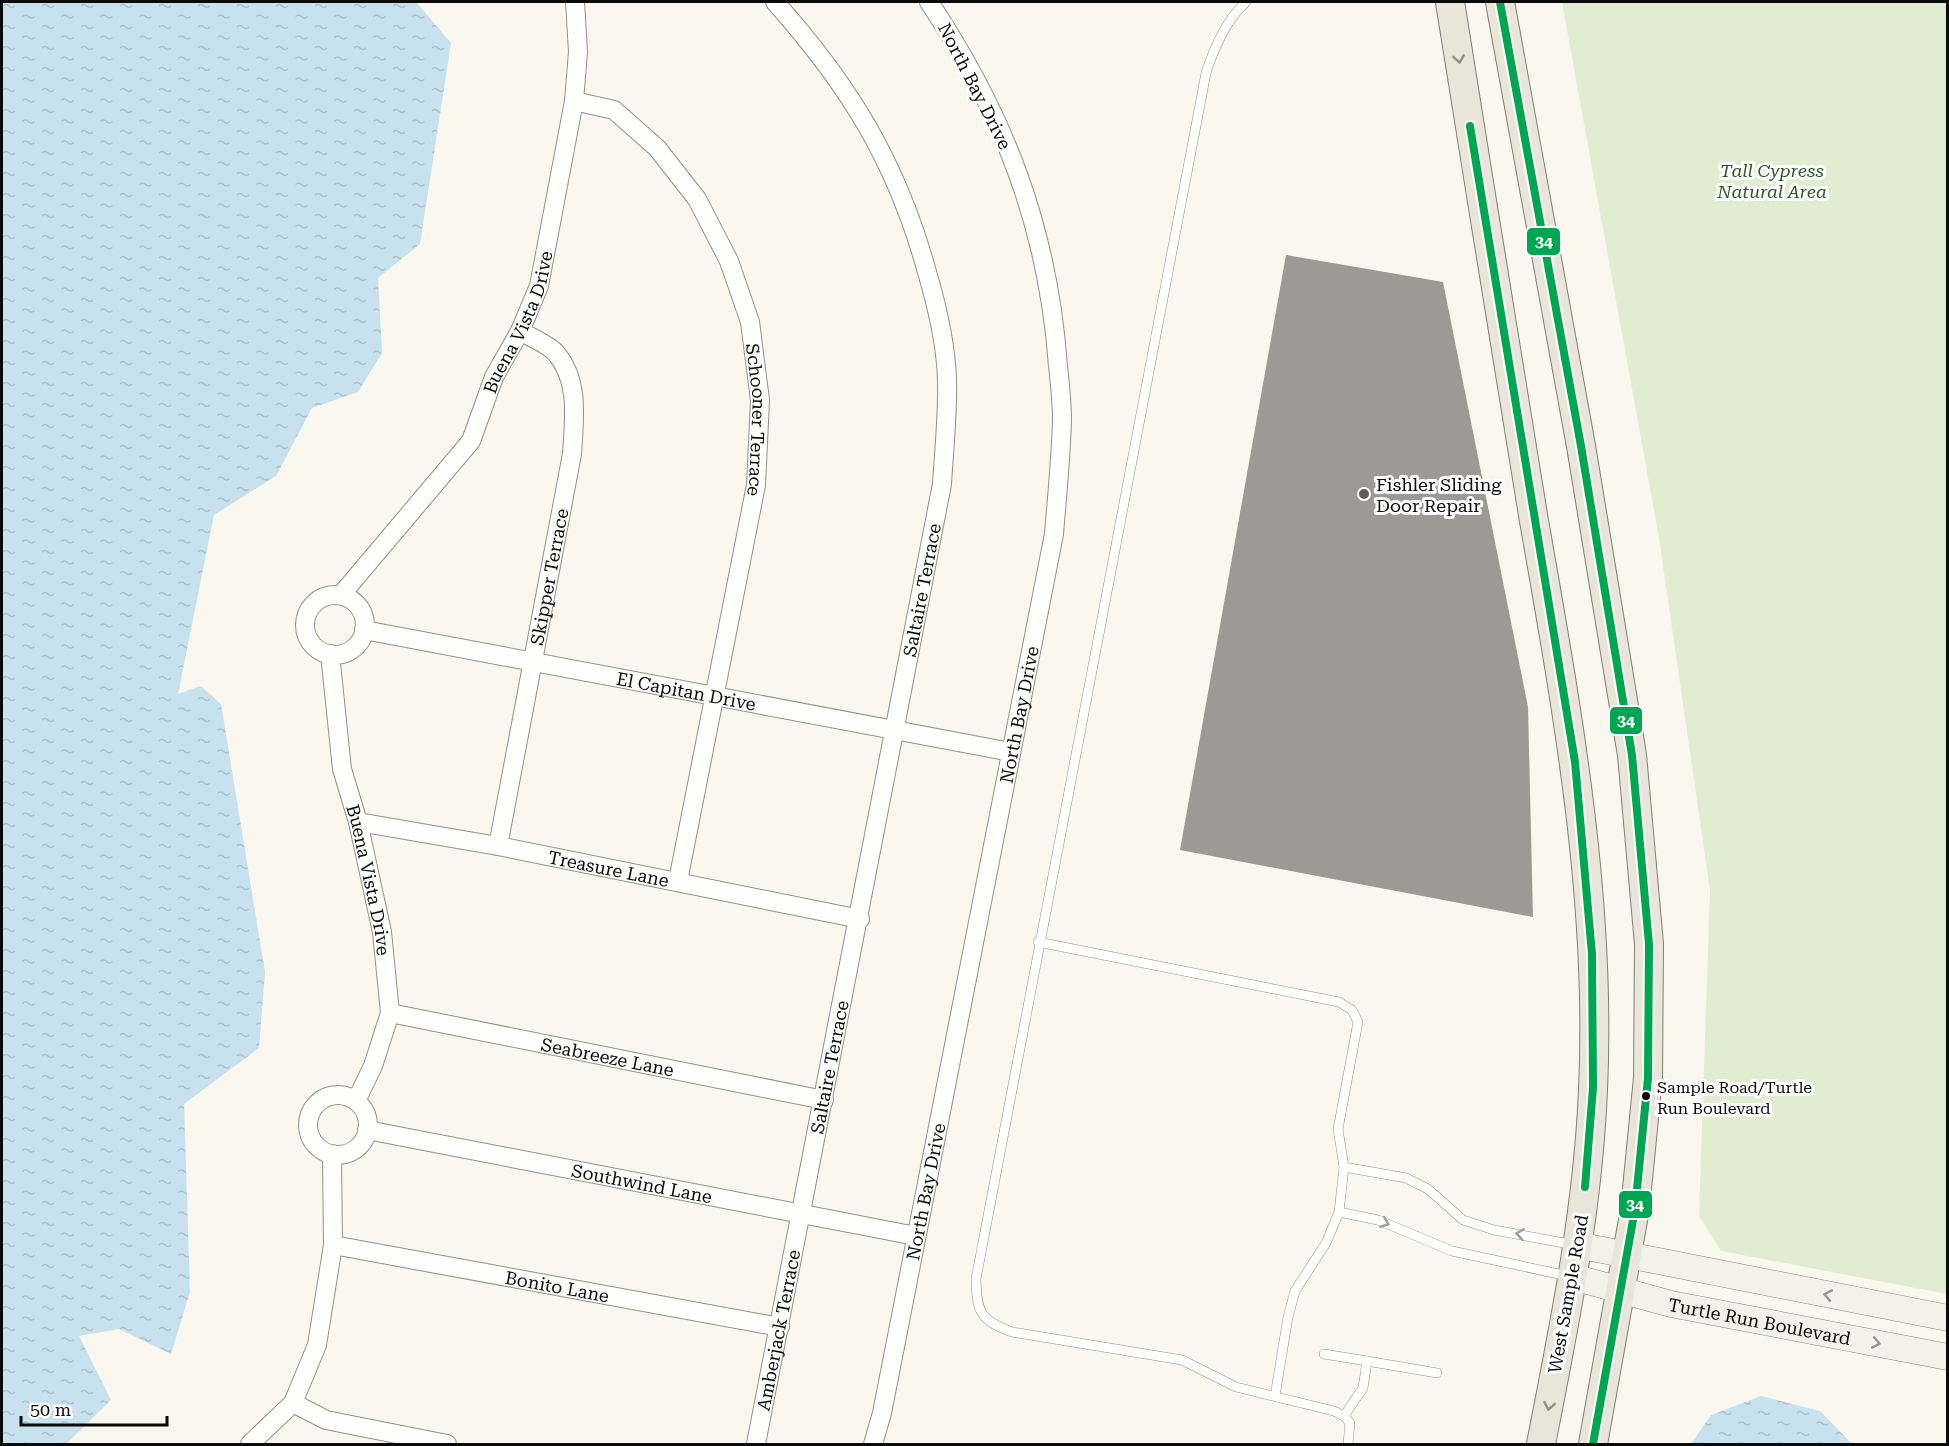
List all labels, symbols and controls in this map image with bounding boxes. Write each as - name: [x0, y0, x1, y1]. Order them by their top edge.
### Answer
- street label: North Bay Drive: [934, 19, 1016, 153]
- one-way arrow: [1453, 55, 1465, 64]
- park label: Tall Cypress Natural Area: [1716, 160, 1827, 202]
- line badge: 34: [1526, 227, 1561, 256]
- text: 34: [1535, 232, 1553, 251]
- street label: Buena Vista Drive: [479, 249, 556, 396]
- street label: Schooner Terrace: [742, 342, 771, 499]
- place label: Fishler Sliding Door Repair: [1376, 474, 1502, 516]
- marker: Fishler Sliding Door Repair: [1357, 487, 1371, 501]
- street label: Skipper Terrace: [526, 507, 572, 647]
- street label: Saltaire Terrace: [898, 521, 945, 658]
- street label: North Bay Drive: [995, 644, 1042, 785]
- street label: El Capitan Drive: [615, 667, 758, 714]
- line badge: 34: [1609, 706, 1643, 735]
- text: 34: [1617, 711, 1635, 730]
- street label: Buena Vista Drive: [343, 802, 395, 956]
- street label: Treasure Lane: [547, 846, 671, 891]
- street label: Saltaire Terrace: [806, 998, 852, 1135]
- street label: Seabreeze Lane: [539, 1033, 676, 1080]
- place label: Sample Road/Turtle Run Boulevard: [1657, 1078, 1812, 1118]
- marker: Sample Road/Turtle Run Boulevard: [1640, 1090, 1652, 1102]
- street label: North Bay Drive: [902, 1121, 949, 1262]
- street label: Southwind Lane: [570, 1159, 714, 1207]
- line badge: 34: [1618, 1190, 1653, 1219]
- text: 34: [1626, 1195, 1644, 1214]
- street label: West Sample Road: [1544, 1213, 1592, 1375]
- one-way arrow: [1379, 1216, 1389, 1229]
- one-way arrow: [1515, 1229, 1524, 1241]
- street label: Amberjack Terrace: [752, 1248, 804, 1412]
- street label: Bonito Lane: [504, 1266, 611, 1306]
- one-way arrow: [1823, 1289, 1833, 1302]
- street label: Turtle Run Boulevard: [1667, 1293, 1853, 1349]
- one-way arrow: [1871, 1336, 1881, 1349]
- scale bar: [21, 1389, 166, 1427]
- text: 50 m: [30, 1399, 71, 1420]
- one-way arrow: [1543, 1401, 1556, 1411]

